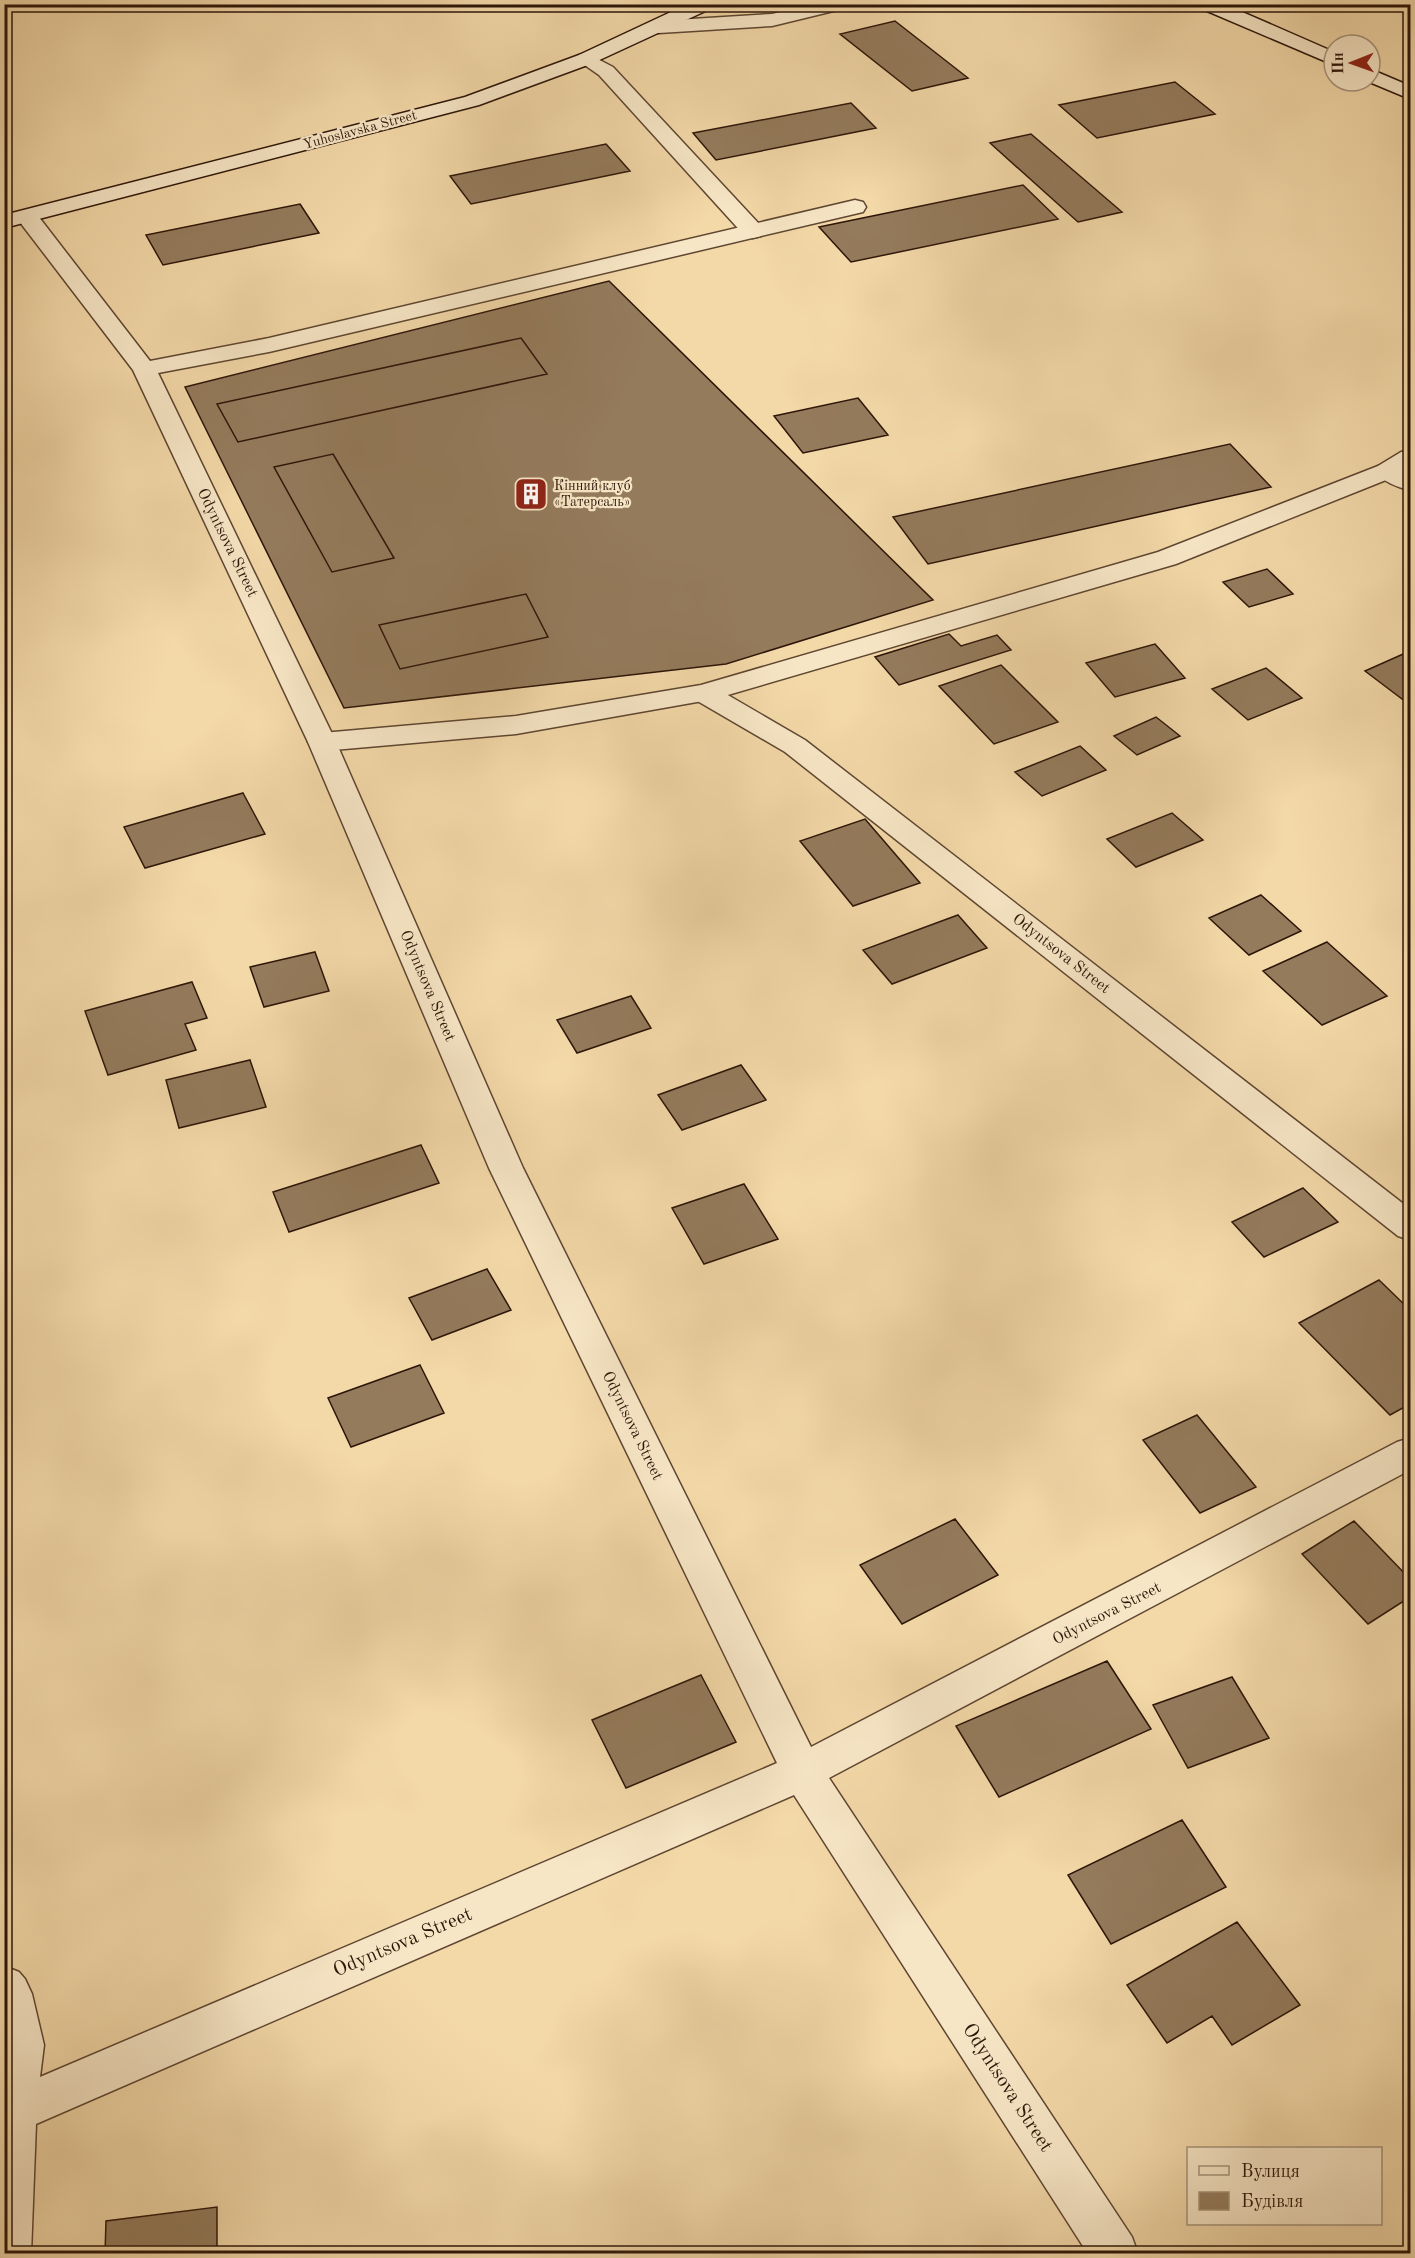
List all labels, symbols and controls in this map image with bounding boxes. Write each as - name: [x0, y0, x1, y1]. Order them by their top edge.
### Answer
- north arrow: [1322, 33, 1382, 93]
- text: Пн: [1331, 52, 1347, 74]
- street label: Yuhoslavska Street: [302, 108, 418, 152]
- building icon: Кінний клуб «Татерсаль»: [513, 476, 549, 512]
- place label: Кінний клуб «Татерсаль»: [554, 479, 631, 509]
- street label: Odyntsova Street: [194, 486, 260, 600]
- street label: Odyntsova Street: [1009, 911, 1113, 997]
- street label: Odyntsova Street: [396, 928, 458, 1044]
- street label: Odyntsova Street: [599, 1369, 665, 1483]
- street label: Odyntsova Street: [1050, 1580, 1164, 1648]
- street label: Odyntsova Street: [330, 1905, 476, 1981]
- street label: Odyntsova Street: [958, 2020, 1056, 2156]
- legend: [1187, 2147, 1382, 2225]
- text: Вулиця: [1241, 2163, 1300, 2181]
- text: Будівля: [1241, 2193, 1303, 2211]

